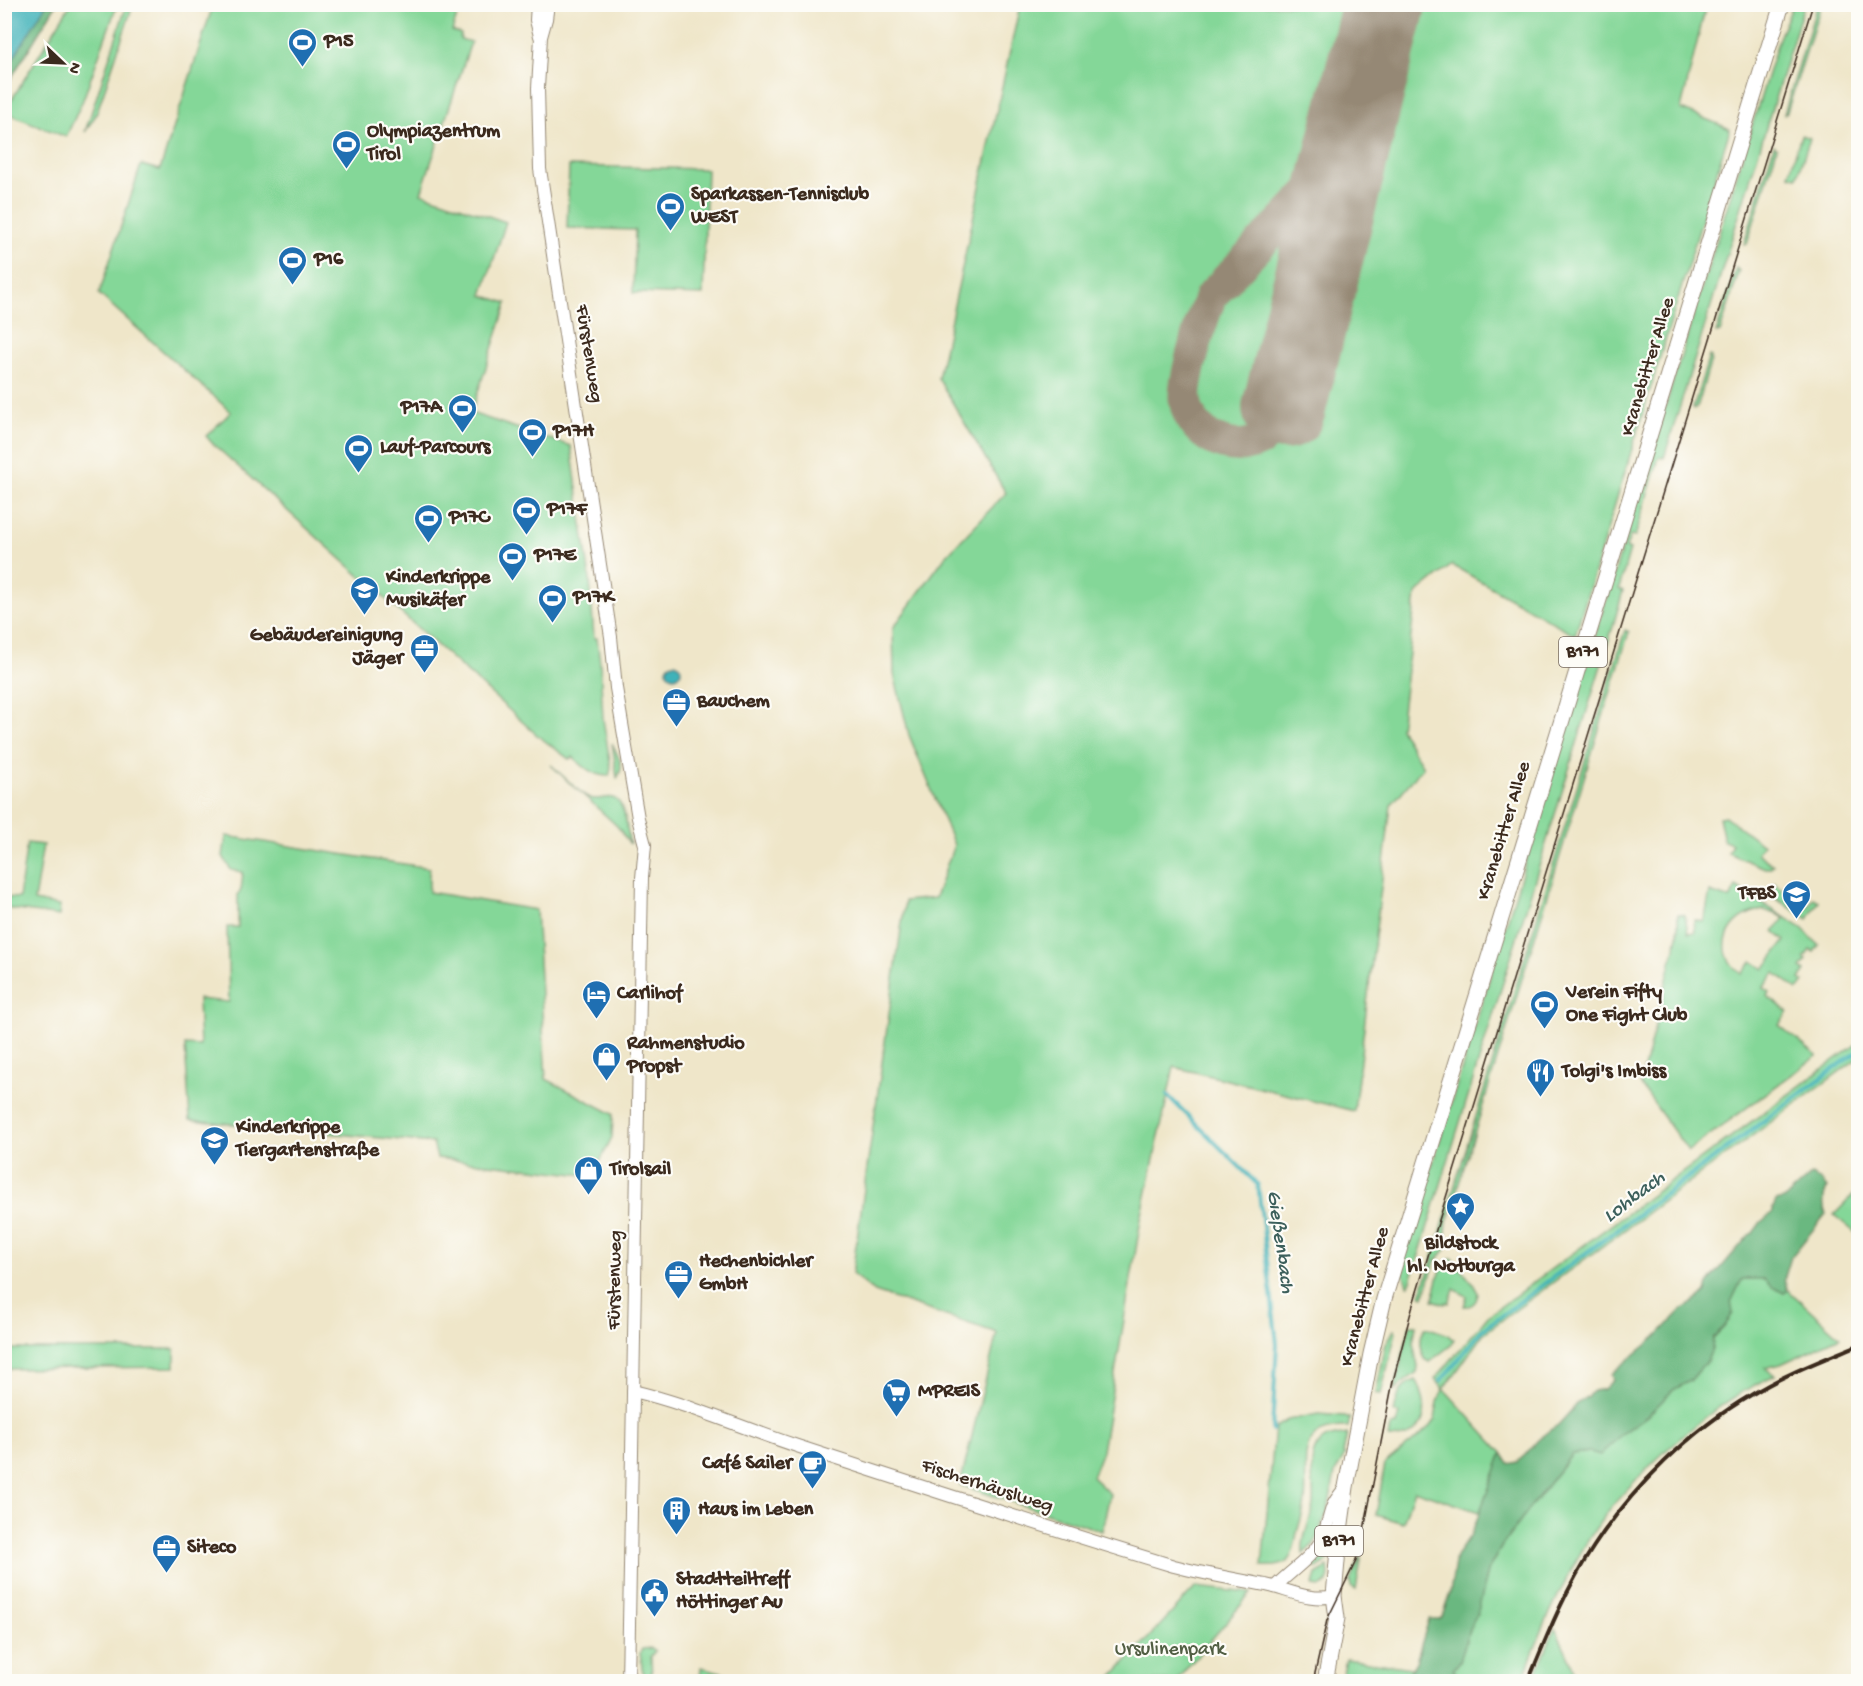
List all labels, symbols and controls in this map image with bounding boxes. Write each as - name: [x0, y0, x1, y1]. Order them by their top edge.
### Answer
- sports icon: P15: [287, 26, 319, 68]
- place label: P15: [323, 31, 354, 54]
- north arrow: [33, 33, 93, 93]
- text: N: [63, 59, 84, 77]
- place label: Olympiazentrum Tirol: [365, 121, 501, 167]
- sports icon: Olympiazentrum Tirol: [330, 128, 362, 170]
- place label: Sparkassen-Tennisclub WEST: [690, 184, 869, 230]
- sports icon: Sparkassen-Tennisclub WEST: [654, 190, 686, 232]
- sports icon: P16: [277, 244, 309, 286]
- place label: P16: [313, 249, 344, 272]
- street label: Kranebitter Allee: [1617, 294, 1681, 439]
- street label: Fürstenweg: [569, 302, 607, 405]
- sports icon: P17A: [447, 392, 479, 434]
- place label: P17A: [400, 397, 444, 420]
- sports icon: P17H: [516, 416, 548, 458]
- place label: P17H: [552, 421, 595, 444]
- sports icon: Lauf-Parcours: [343, 432, 375, 474]
- place label: Lauf-Parcours: [380, 437, 492, 460]
- sports icon: P17F: [510, 494, 542, 536]
- place label: P17F: [546, 499, 589, 522]
- sports icon: P17C: [412, 502, 444, 544]
- place label: P17C: [448, 507, 492, 530]
- sports icon: P17E: [497, 540, 529, 582]
- place label: P17E: [533, 545, 578, 568]
- place label: Kinderkrippe Musikäfer: [385, 567, 491, 613]
- school or university icon: Kinderkrippe Musikäfer: [349, 574, 381, 616]
- sports icon: P17K: [536, 582, 568, 624]
- place label: P17K: [572, 587, 617, 610]
- place label: Gebäudereinigung Jäger: [250, 625, 405, 671]
- office icon: Gebäudereinigung Jäger: [408, 632, 440, 674]
- road number: B171: [1559, 637, 1607, 667]
- office icon: Bauchem: [660, 686, 692, 728]
- place label: Bauchem: [696, 691, 771, 714]
- street label: Kranebitter Allee: [1473, 758, 1537, 903]
- school or university icon: TFBS: [1781, 878, 1813, 920]
- place label: TFBS: [1737, 883, 1777, 906]
- hotel icon: Carlihof: [580, 978, 612, 1020]
- place label: Verein Fifty One Fight Club: [1565, 982, 1688, 1028]
- place label: Carlihof: [616, 983, 684, 1006]
- sports icon: Verein Fifty One Fight Club: [1529, 988, 1561, 1030]
- place label: Rahmenstudio Propst: [626, 1033, 745, 1079]
- shop icon: Rahmenstudio Propst: [590, 1040, 622, 1082]
- restaurant icon: Tolgi's Imbiss: [1525, 1056, 1557, 1098]
- place label: Tolgi's Imbiss: [1560, 1061, 1668, 1084]
- place label: Kinderkrippe Tiergartenstraße: [234, 1117, 380, 1163]
- school or university icon: Kinderkrippe Tiergartenstraße: [199, 1124, 231, 1166]
- shop icon: Tirolsail: [573, 1154, 605, 1196]
- place label: Tirolsail: [608, 1159, 672, 1182]
- water label: Lohbach: [1599, 1166, 1671, 1229]
- water label: Gießenbach: [1259, 1189, 1299, 1296]
- place icon: Bildstock hl. Notburga: [1445, 1190, 1477, 1232]
- street label: Kranebitter Allee: [1336, 1224, 1396, 1369]
- street label: Fürstenweg: [604, 1230, 628, 1331]
- place label: Bildstock hl. Notburga: [1407, 1233, 1516, 1279]
- place label: Hechenbichler GmbH: [699, 1251, 814, 1297]
- office icon: Hechenbichler GmbH: [662, 1258, 694, 1300]
- supermarket icon: MPREIS: [881, 1376, 913, 1418]
- place label: MPREIS: [918, 1381, 981, 1404]
- cafe icon: Café Sailer: [797, 1448, 829, 1490]
- place label: Café Sailer: [701, 1453, 794, 1476]
- street label: Fischerhäuslweg: [917, 1455, 1056, 1519]
- building icon: Haus im Leben: [661, 1494, 693, 1536]
- place label: Haus im Leben: [698, 1499, 814, 1522]
- road number: B171: [1315, 1526, 1363, 1556]
- office icon: Siteco: [150, 1532, 182, 1574]
- place label: Siteco: [187, 1537, 237, 1560]
- place label: Stadtteiltreff Höttinger Au: [676, 1569, 791, 1615]
- public building icon: Stadtteiltreff Höttinger Au: [639, 1576, 671, 1618]
- park label: Ursulinenpark: [1115, 1639, 1227, 1662]

